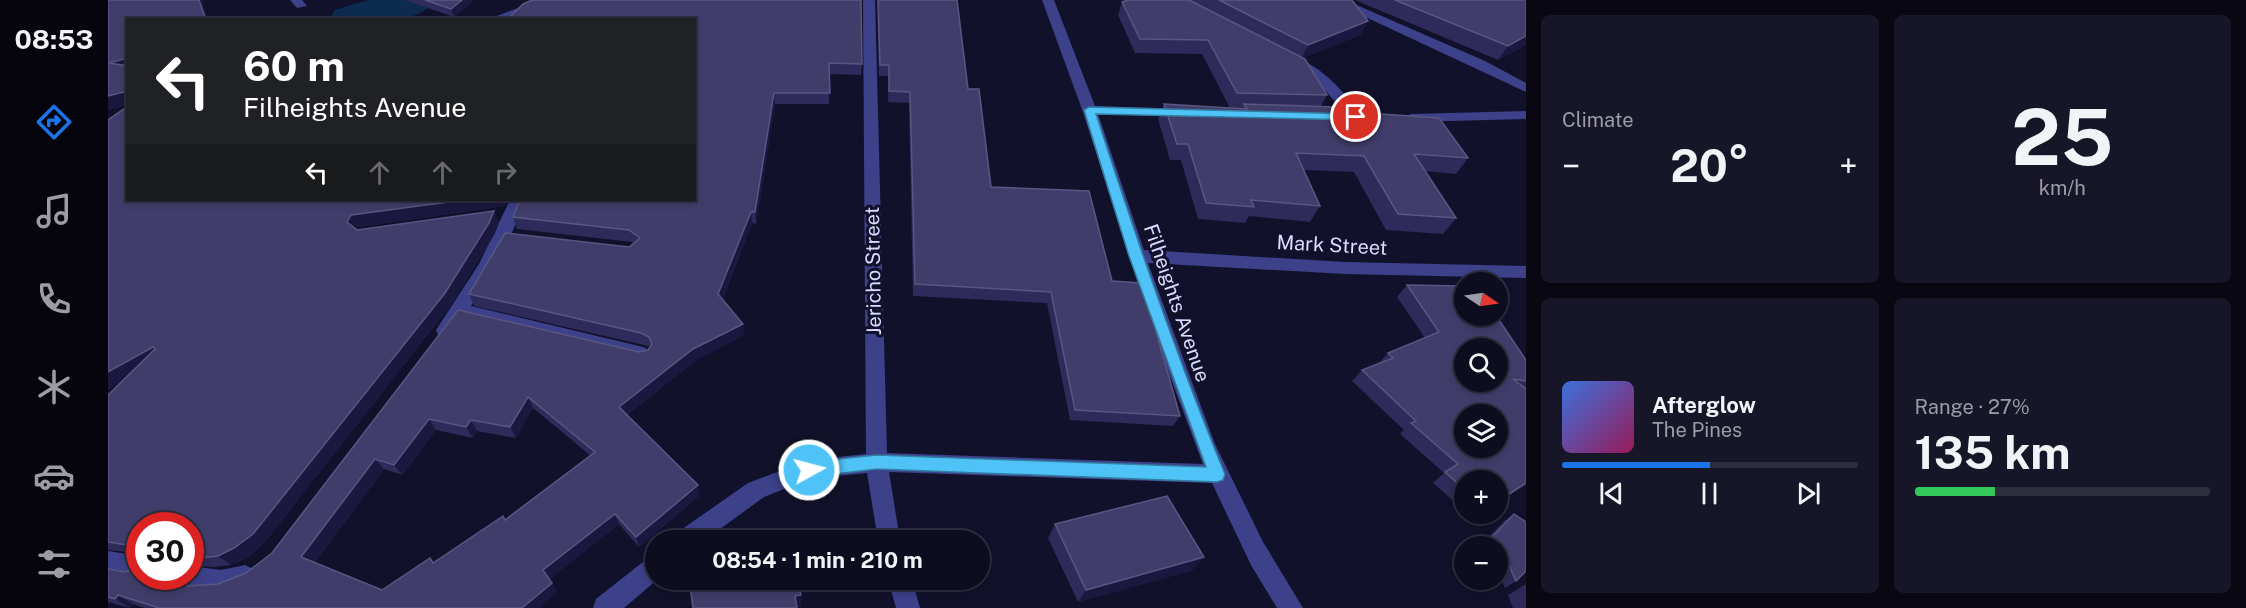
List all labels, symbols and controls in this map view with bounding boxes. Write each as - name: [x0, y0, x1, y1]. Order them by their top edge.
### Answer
- text: 08:53: [15, 23, 93, 55]
- text: 60 m: [243, 41, 345, 90]
- icon: left: [144, 42, 222, 120]
- text: Filheights Avenue: [243, 91, 467, 123]
- pin: [1330, 91, 1381, 142]
- text: 25: [2011, 91, 2113, 183]
- icon: arrive: [1339, 100, 1372, 133]
- icon: directions: [33, 101, 75, 143]
- text: Climate: [1562, 108, 1634, 132]
- text: 20°: [1670, 139, 1749, 192]
- text: −: [1562, 147, 1580, 185]
- text: +: [1839, 147, 1857, 185]
- icon: left: [300, 156, 333, 189]
- icon: ahead: [363, 156, 396, 189]
- icon: ahead: [426, 156, 459, 189]
- icon: right: [489, 156, 522, 189]
- text: km/h: [2039, 176, 2086, 200]
- icon: music: [33, 190, 75, 232]
- street label: Jericho Street: [860, 206, 886, 336]
- street label: Filheights Avenue: [1139, 221, 1215, 385]
- street label: Mark Street: [1276, 230, 1388, 260]
- north arrow: [1454, 272, 1508, 326]
- map controls: [1454, 272, 1508, 590]
- icon: phone: [33, 278, 75, 320]
- button: search: [1454, 338, 1508, 392]
- icon: climate: [33, 366, 75, 408]
- text: Afterglow: [1652, 392, 1756, 418]
- text: Range · 27%: [1915, 395, 2030, 419]
- button: layers: [1454, 404, 1508, 458]
- text: The Pines: [1652, 418, 1742, 442]
- text: 135 km: [1915, 426, 2071, 479]
- position arrow: [777, 438, 841, 502]
- icon: car: [33, 455, 75, 497]
- button: +: [1454, 470, 1508, 524]
- icon: previous: [1595, 477, 1628, 510]
- icon: pause: [1693, 477, 1726, 510]
- icon: next: [1792, 477, 1825, 510]
- speed limit sign: 30: [126, 512, 204, 590]
- button: −: [1454, 536, 1508, 590]
- icon: filters: [33, 543, 75, 585]
- text: 08:54 · 1 min · 210 m: [712, 547, 923, 573]

